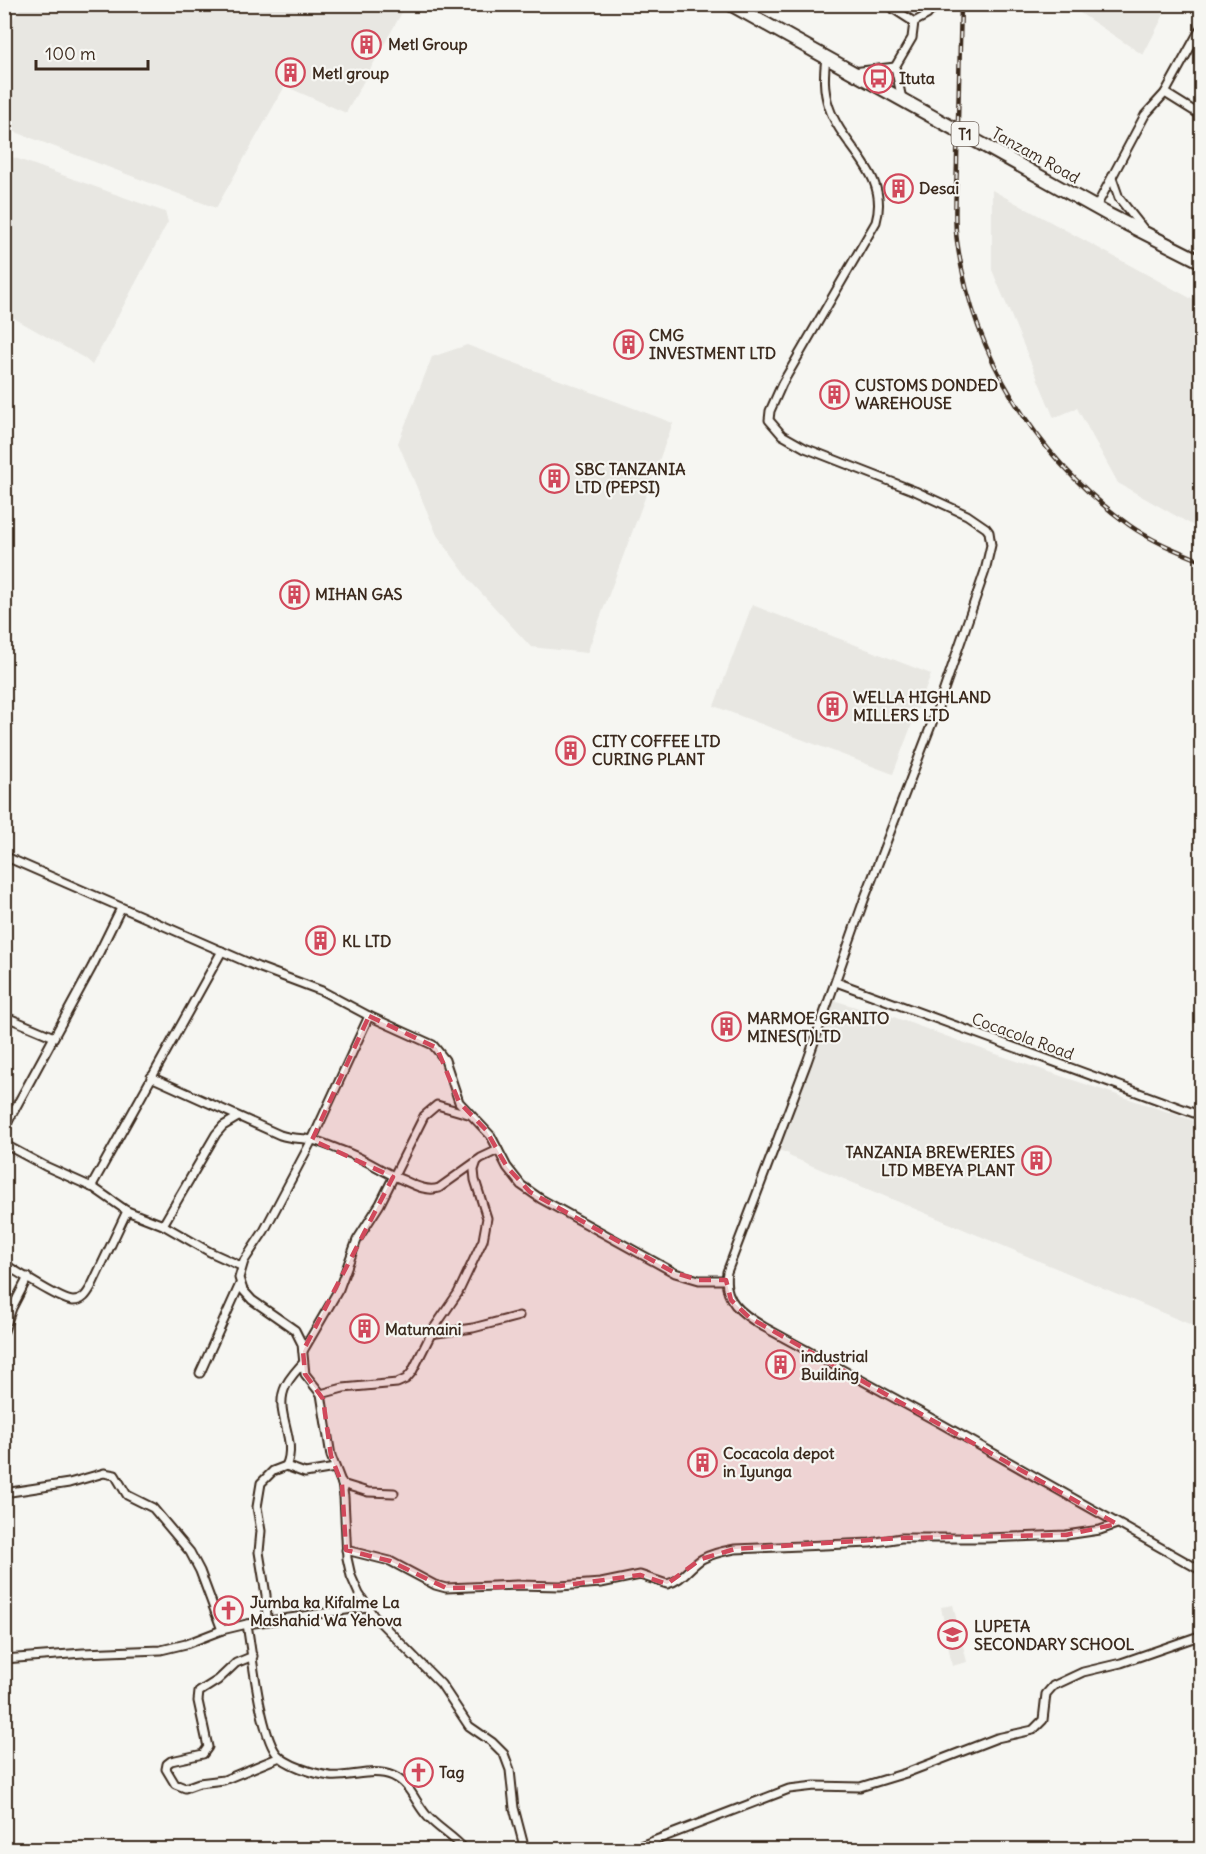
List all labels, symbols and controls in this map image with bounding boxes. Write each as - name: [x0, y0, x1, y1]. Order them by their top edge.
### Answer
- building icon: Metl Group: [351, 28, 383, 60]
- scale bar: [36, 33, 148, 71]
- place label: Metl Group: [388, 34, 468, 55]
- text: 100 m: [45, 42, 96, 65]
- building icon: Metl group: [275, 57, 307, 89]
- bus stop icon: Ituta: [862, 62, 894, 94]
- place label: Metl group: [312, 63, 389, 84]
- place label: Ituta: [899, 68, 935, 88]
- road number: T1: [952, 122, 978, 146]
- street label: Tanzam Road: [988, 123, 1084, 187]
- building icon: Desai: [882, 172, 914, 204]
- place label: Desai: [919, 178, 959, 198]
- place label: CMG INVESTMENT LTD: [649, 325, 776, 363]
- building icon: CMG INVESTMENT LTD: [612, 328, 644, 360]
- place label: CUSTOMS DONDED WAREHOUSE: [855, 375, 998, 413]
- building icon: CUSTOMS DONDED WAREHOUSE: [818, 378, 850, 410]
- place label: SBC TANZANIA LTD (PEPSI): [575, 459, 685, 498]
- building icon: SBC TANZANIA LTD (PEPSI): [538, 462, 570, 494]
- building icon: MIHAN GAS: [278, 578, 310, 610]
- place label: MIHAN GAS: [315, 584, 402, 604]
- place label: WELLA HIGHLAND MILLERS LTD: [853, 687, 991, 725]
- building icon: WELLA HIGHLAND MILLERS LTD: [816, 690, 848, 722]
- place label: CITY COFFEE LTD CURING PLANT: [592, 731, 721, 769]
- building icon: CITY COFFEE LTD CURING PLANT: [555, 734, 587, 766]
- building icon: KL LTD: [305, 925, 337, 957]
- place label: KL LTD: [342, 931, 391, 951]
- place label: MARMOE GRANITO MINES(T)LTD: [747, 1008, 889, 1047]
- street label: Cocacola Road: [969, 1008, 1077, 1064]
- building icon: MARMOE GRANITO MINES(T)LTD: [710, 1011, 742, 1043]
- place label: TANZANIA BREWERIES LTD MBEYA PLANT: [845, 1142, 1016, 1180]
- building icon: TANZANIA BREWERIES LTD MBEYA PLANT: [1020, 1145, 1052, 1177]
- building icon: Matumaini: [348, 1313, 380, 1345]
- place label: Matumaini: [385, 1319, 461, 1339]
- place label: industrial Building: [801, 1346, 868, 1385]
- building icon: industrial Building: [764, 1349, 796, 1381]
- place label: Cocacola depot in Iyunga: [723, 1443, 835, 1482]
- building icon: Cocacola depot in Iyunga: [686, 1446, 718, 1478]
- place label: Jumba ka Kifalme La Mashahid Wa Yehova: [250, 1592, 402, 1630]
- church icon: Jumba ka Kifalme La Mashahid Wa Yehova: [213, 1595, 245, 1627]
- place label: LUPETA SECONDARY SCHOOL: [974, 1616, 1135, 1654]
- school or university icon: LUPETA SECONDARY SCHOOL: [937, 1619, 969, 1651]
- church icon: Tag: [402, 1756, 434, 1788]
- place label: Tag: [439, 1762, 464, 1783]

